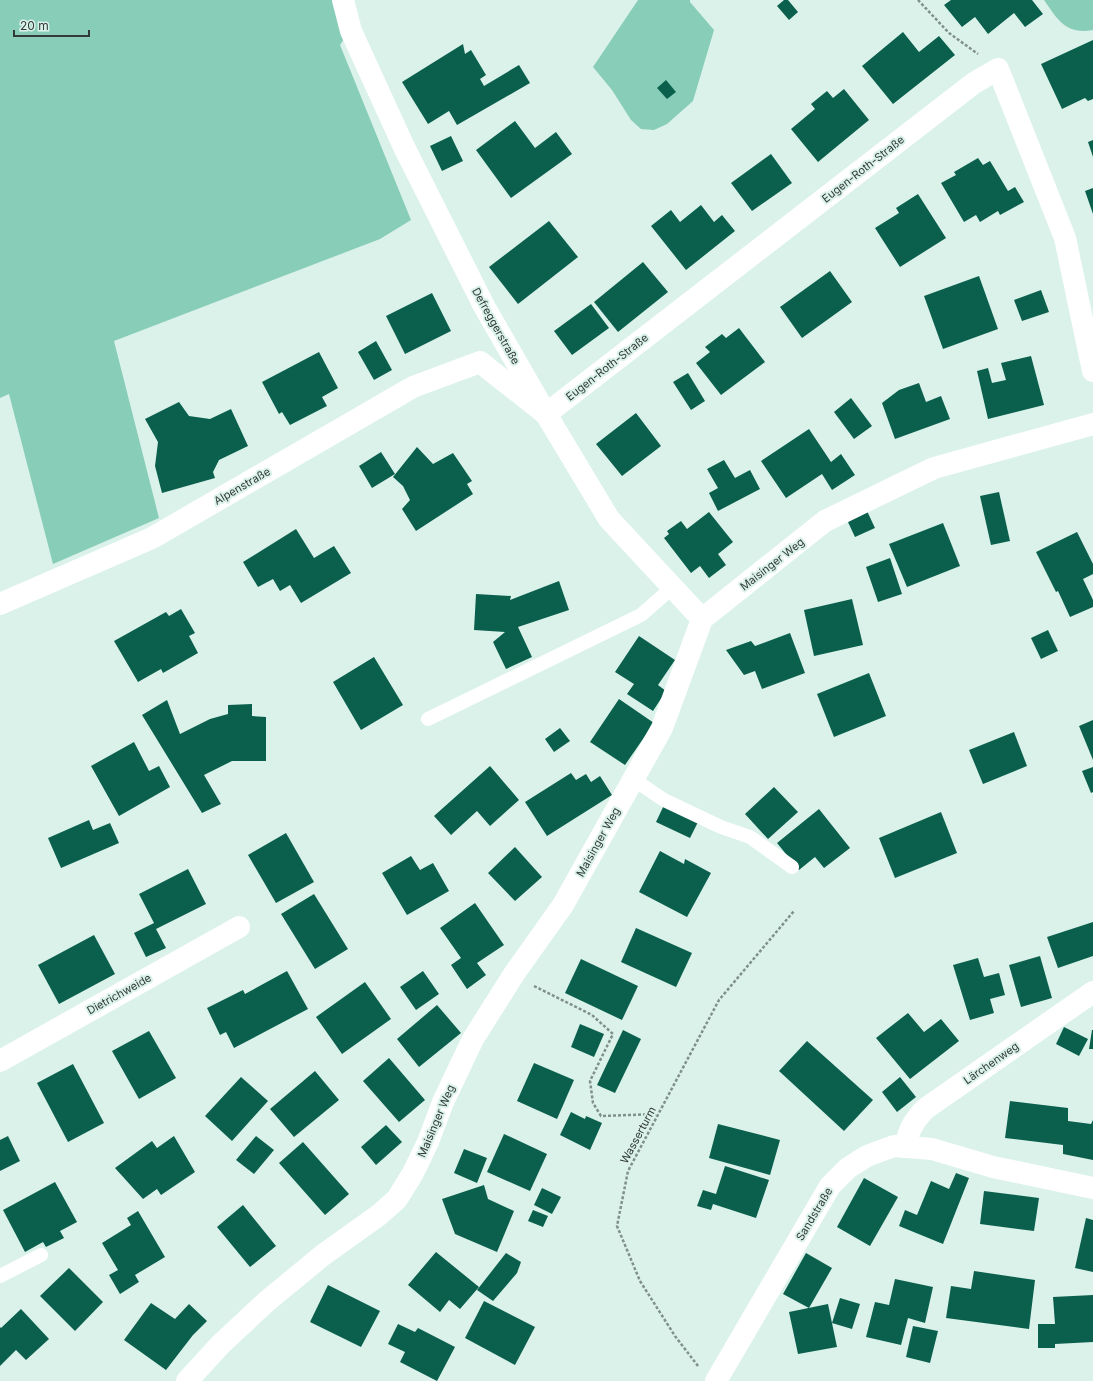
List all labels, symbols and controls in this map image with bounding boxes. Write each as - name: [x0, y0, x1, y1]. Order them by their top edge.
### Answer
- scale bar: [14, 12, 89, 38]
- text: 20 m: [20, 18, 49, 33]
- street label: Eugen-Roth-Straße: [819, 132, 907, 206]
- street label: Defreggerstraße: [469, 285, 523, 367]
- street label: Eugen-Roth-Straße: [563, 330, 651, 404]
- street label: Alpenstraße: [211, 464, 273, 508]
- street label: Maisinger Weg: [737, 535, 807, 593]
- street label: Maisinger Weg: [573, 805, 623, 879]
- street label: Dietrichweide: [84, 971, 154, 1017]
- street label: Lärchenweg: [961, 1039, 1021, 1087]
- street label: Maisinger Weg: [414, 1083, 458, 1159]
- street label: Wasserturm: [617, 1104, 659, 1166]
- street label: Sandstraße: [793, 1185, 835, 1243]

